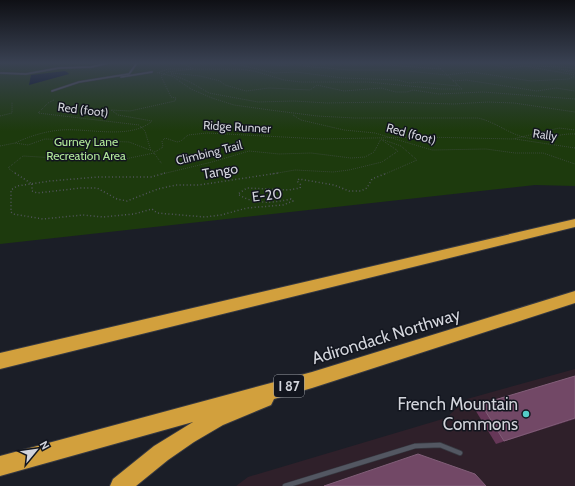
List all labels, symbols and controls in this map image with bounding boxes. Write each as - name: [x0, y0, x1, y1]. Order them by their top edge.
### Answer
- street label: Red (foot): [57, 99, 109, 120]
- street label: Ridge Runner: [203, 117, 272, 136]
- street label: Red (foot): [385, 120, 438, 147]
- street label: Rally: [532, 125, 558, 144]
- park label: Gurney Lane Recreation Area: [46, 134, 126, 163]
- street label: Climbing Trail: [174, 137, 244, 168]
- street label: Tango: [201, 159, 239, 183]
- street label: E-20: [251, 184, 283, 206]
- street label: Adirondack Northway: [309, 304, 463, 368]
- road number: I 87: [274, 375, 304, 397]
- place label: French Mountain Commons: [398, 394, 518, 434]
- marker: French Mountain Commons: [521, 409, 531, 419]
- north arrow: [16, 430, 56, 470]
- text: N: [37, 438, 53, 452]

